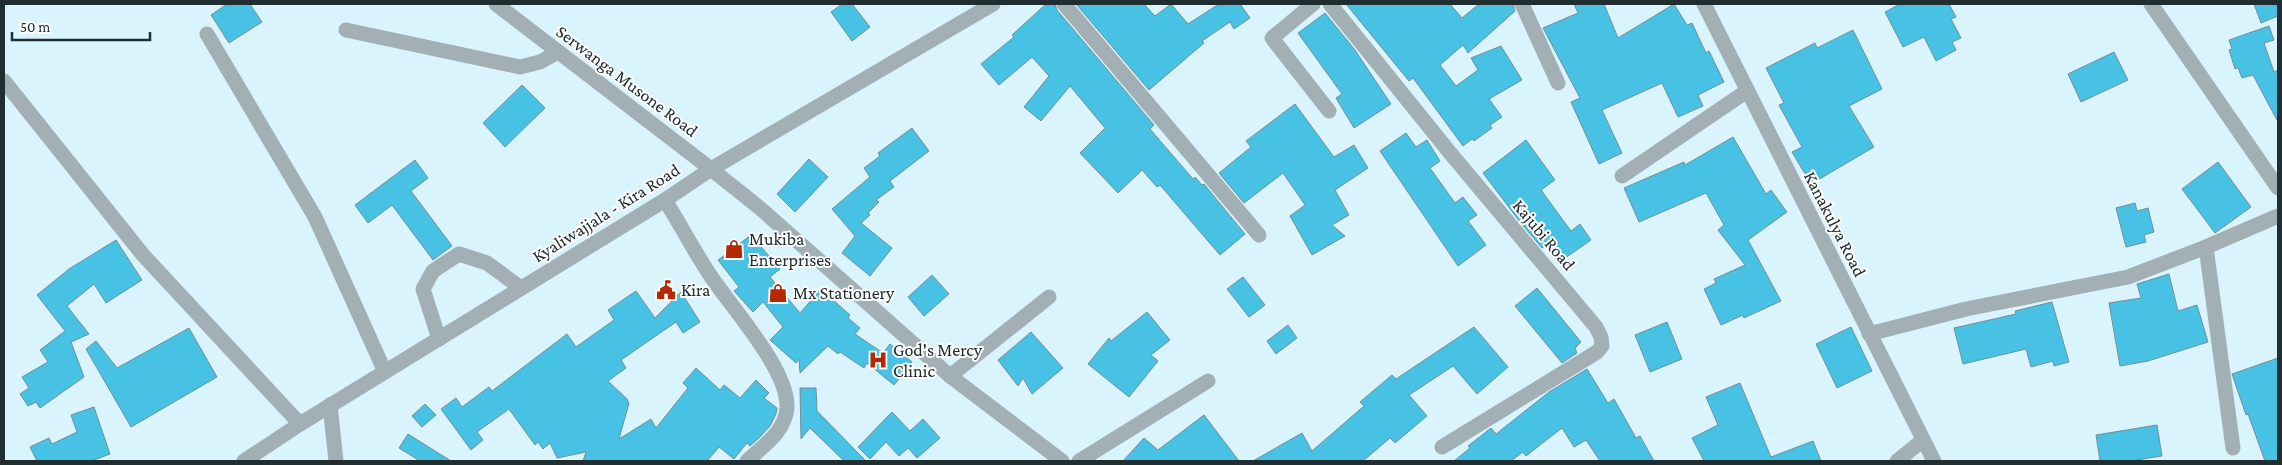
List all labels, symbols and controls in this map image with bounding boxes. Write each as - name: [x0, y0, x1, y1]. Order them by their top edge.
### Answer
- scale bar: [12, 10, 150, 42]
- text: 50 m: [20, 19, 50, 35]
- street label: Serwanga Musone Road: [552, 21, 702, 141]
- street label: Kyaliwajjala - Kira Road: [529, 159, 684, 267]
- street label: Kanakulya Road: [1800, 168, 1870, 281]
- street label: Kajubi Road: [1508, 196, 1580, 275]
- place label: Mukiba Enterprises: [749, 229, 831, 270]
- shop icon: Mukiba Enterprises: [723, 238, 745, 260]
- public building icon: Kira: [655, 279, 677, 301]
- place label: Kira: [681, 280, 710, 300]
- shop icon: Mx Stationery: [767, 282, 789, 304]
- place label: Mx Stationery: [793, 283, 895, 303]
- place label: God's Mercy Clinic: [893, 340, 983, 381]
- hospital icon: God's Mercy Clinic: [867, 349, 889, 371]

